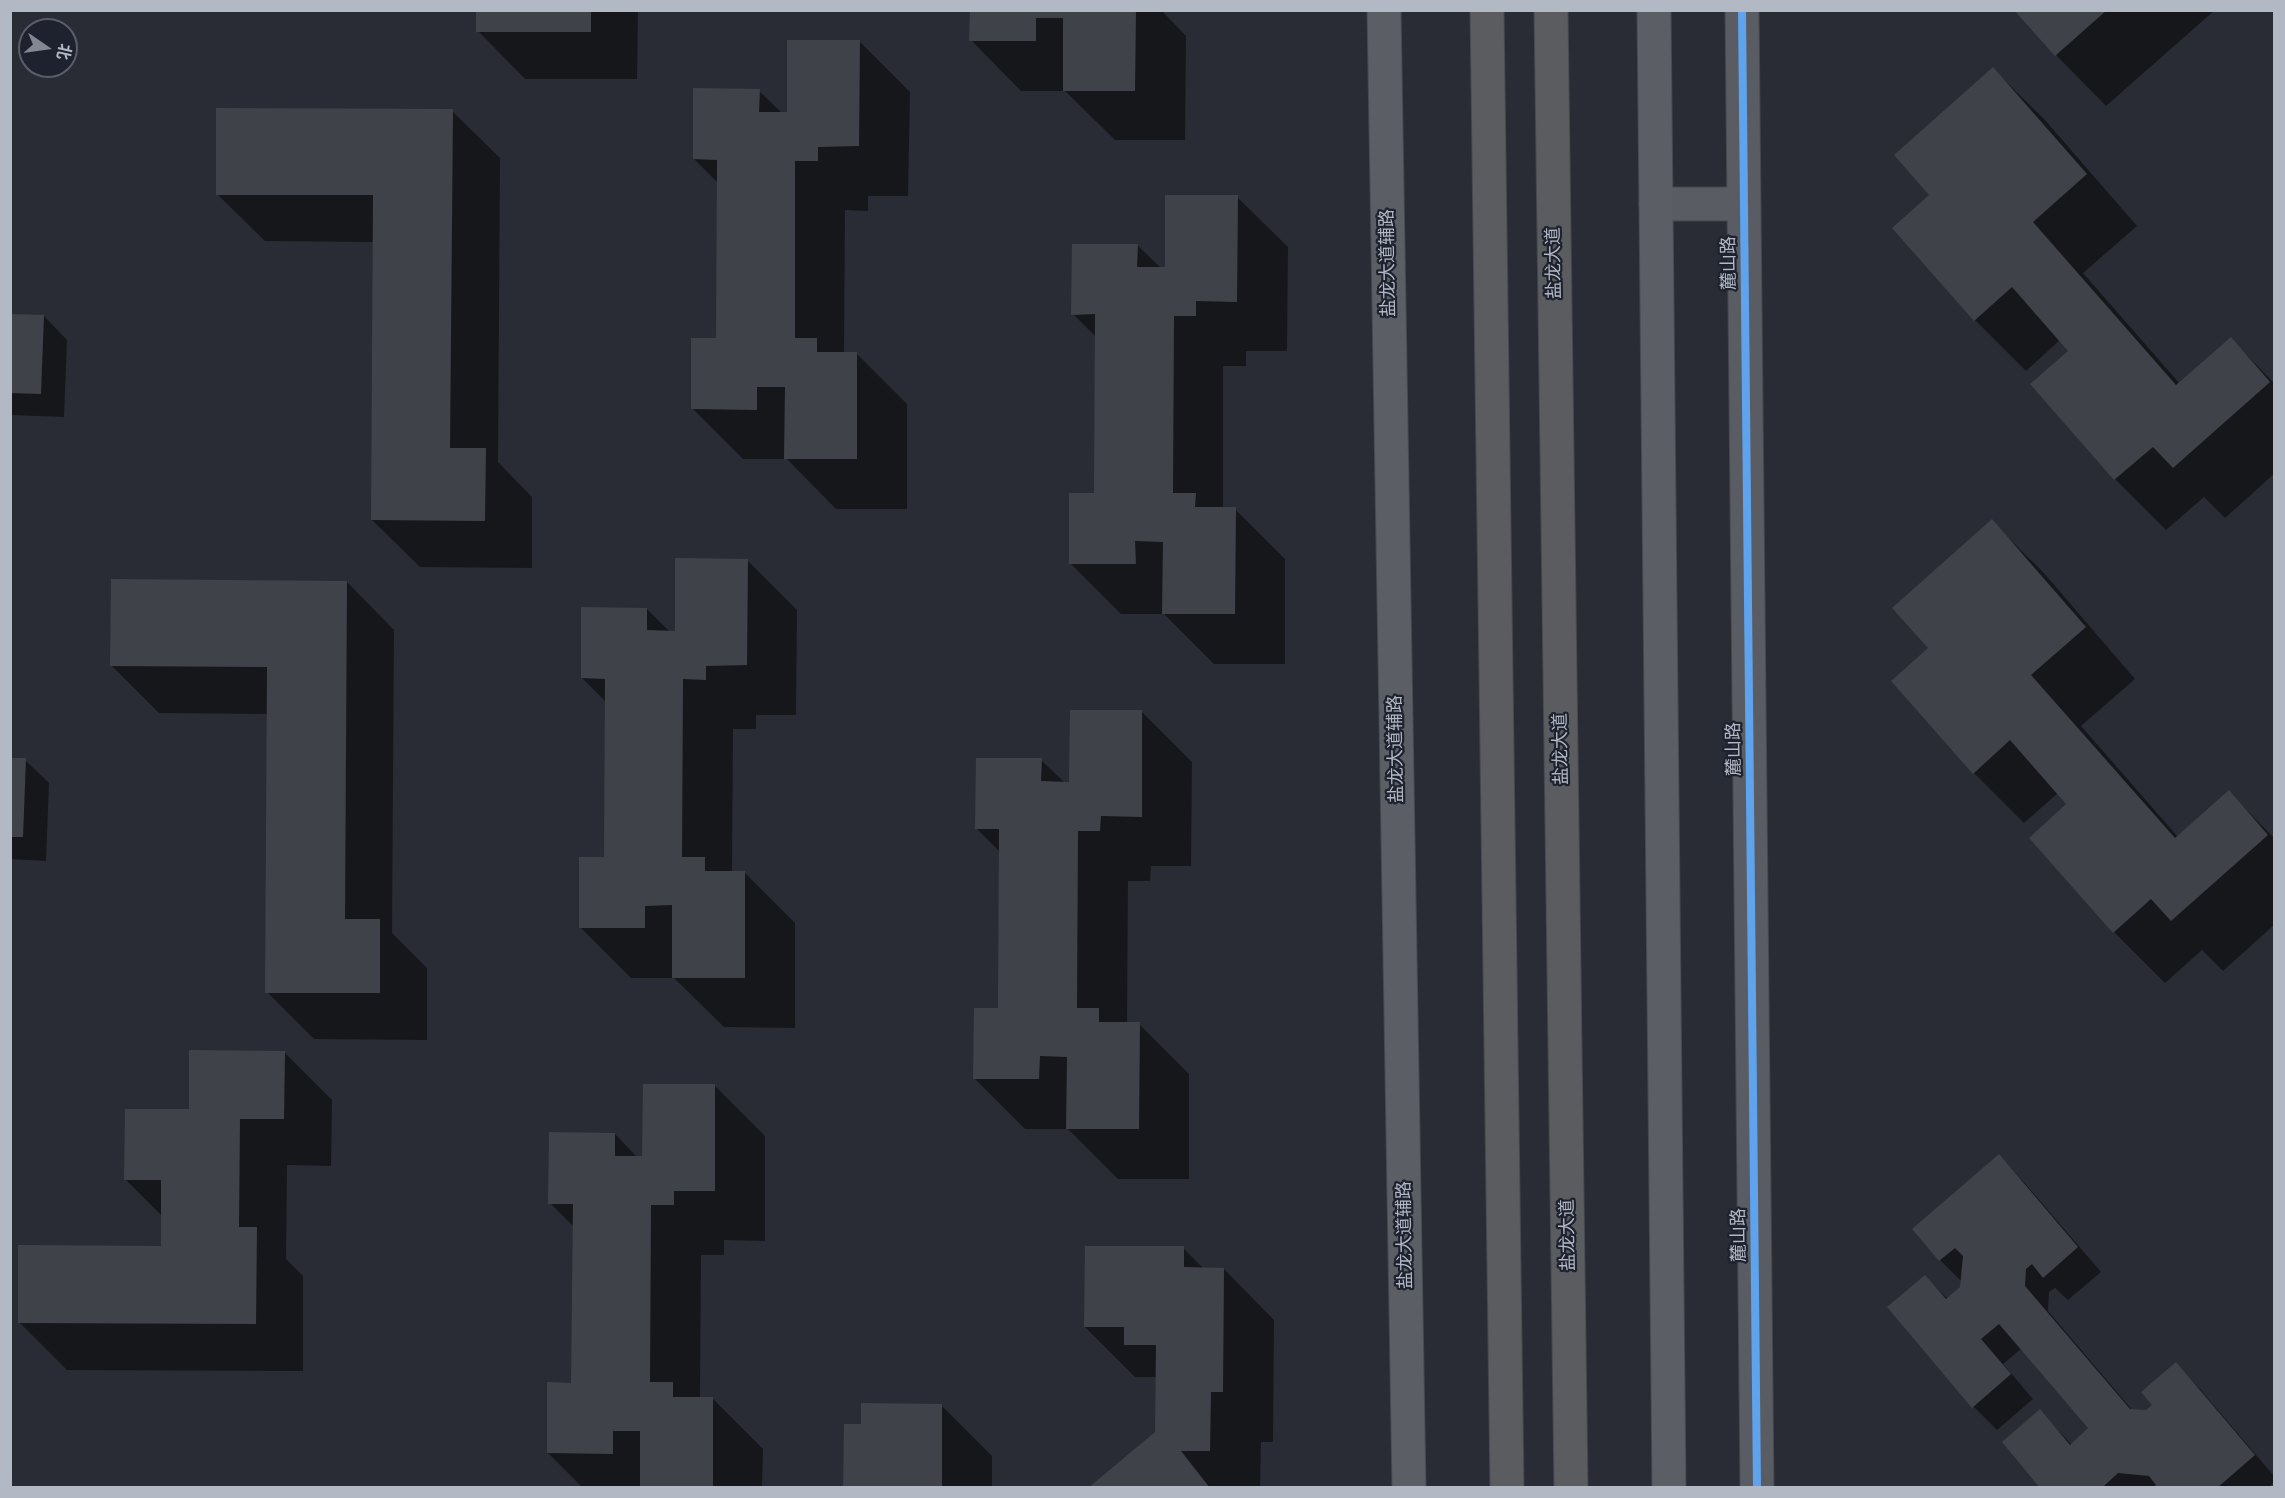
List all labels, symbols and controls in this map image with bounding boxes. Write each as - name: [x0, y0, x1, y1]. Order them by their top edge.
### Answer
- north arrow: [18, 18, 78, 78]
- text: 北: [53, 42, 75, 62]
- street label: 盐龙大道辅路: [1376, 209, 1400, 317]
- street label: 盐龙大道: [1543, 227, 1565, 299]
- street label: 麓山路: [1718, 236, 1740, 290]
- street label: 盐龙大道辅路: [1384, 695, 1408, 803]
- street label: 盐龙大道: [1550, 713, 1572, 785]
- street label: 麓山路: [1723, 722, 1745, 776]
- street label: 盐龙大道辅路: [1393, 1181, 1417, 1289]
- street label: 盐龙大道: [1557, 1199, 1579, 1271]
- street label: 麓山路: [1728, 1208, 1750, 1262]

